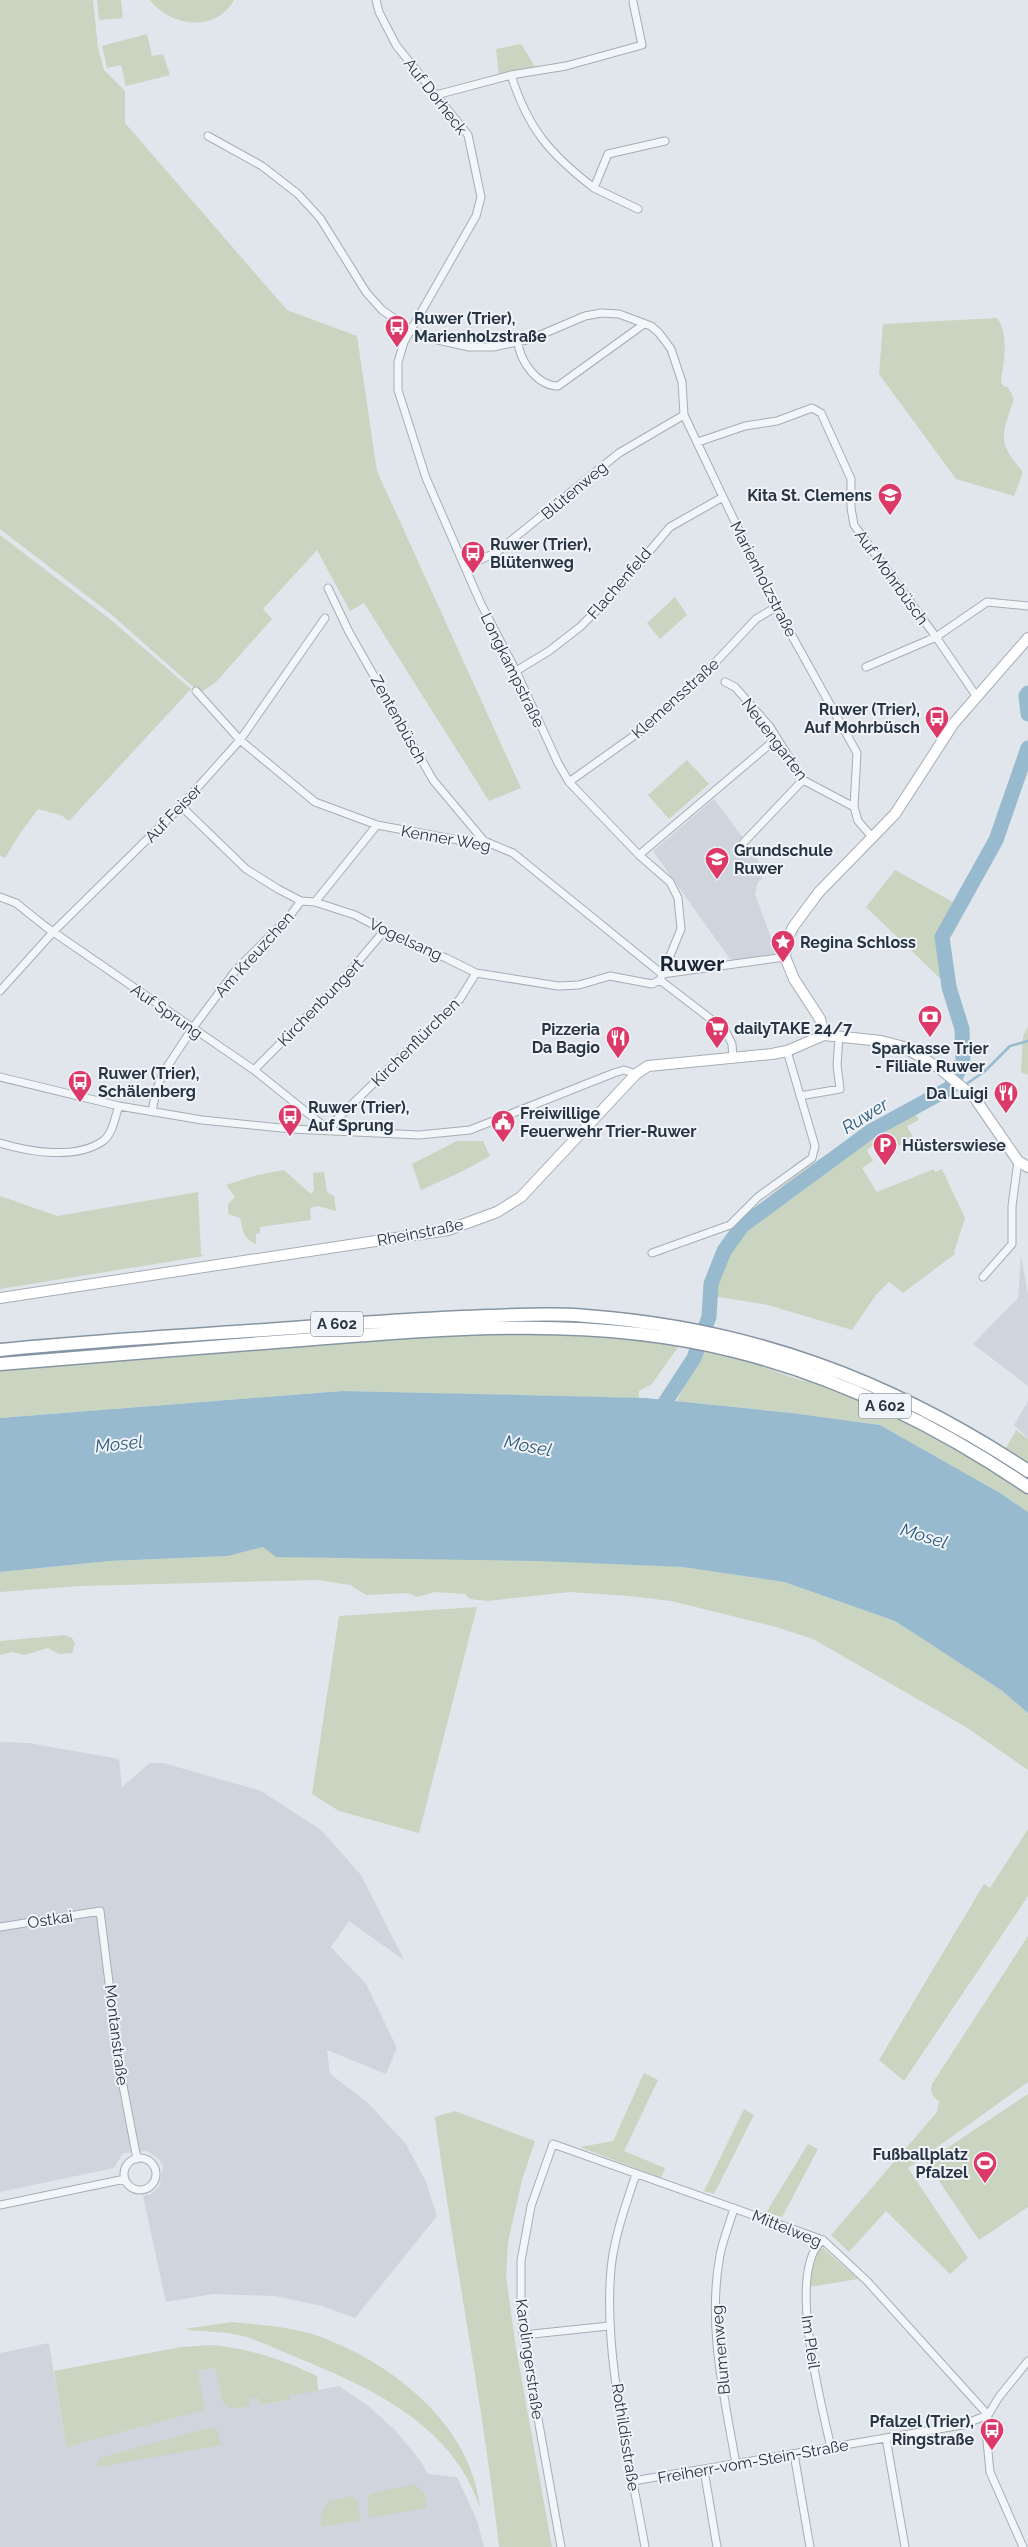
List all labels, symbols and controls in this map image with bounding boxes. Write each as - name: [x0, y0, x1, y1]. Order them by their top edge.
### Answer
- street label: Auf Dorheck: [400, 54, 472, 139]
- place label: Ruwer (Trier), Marienholzstraße: [414, 309, 547, 346]
- bus stop icon: Ruwer (Trier), Marienholzstraße: [384, 314, 410, 348]
- street label: Blütenweg: [537, 457, 611, 523]
- school or university icon: Kita St. Clemens: [877, 482, 903, 516]
- place label: Kita St. Clemens: [747, 486, 872, 505]
- street label: Marienholzstraße: [726, 518, 801, 640]
- street label: Auf Mohrbüsch: [851, 526, 932, 628]
- place label: Ruwer (Trier), Blütenweg: [490, 535, 591, 572]
- bus stop icon: Ruwer (Trier), Blütenweg: [460, 540, 486, 574]
- street label: Flachenfeld: [583, 544, 655, 623]
- street label: Longkampstraße: [477, 610, 549, 731]
- street label: Klemensstraße: [628, 654, 723, 743]
- street label: Zentenbüsch: [367, 672, 431, 767]
- street label: Neuengarten: [738, 694, 812, 784]
- place label: Ruwer (Trier), Auf Mohrbüsch: [804, 700, 920, 737]
- bus stop icon: Ruwer (Trier), Auf Mohrbüsch: [924, 705, 950, 739]
- street label: Auf Feiser: [141, 780, 206, 846]
- street label: Kenner Weg: [399, 821, 492, 856]
- place label: Grundschule Ruwer: [734, 841, 833, 878]
- school or university icon: Grundschule Ruwer: [704, 846, 730, 880]
- street label: Am Kreuzchen: [211, 908, 298, 1001]
- street label: Vogelsang: [366, 914, 445, 965]
- place icon: Regina Schloss: [770, 929, 796, 963]
- place label: Regina Schloss: [800, 933, 916, 952]
- district label: Ruwer: [660, 951, 724, 976]
- street label: Kirchenbungert: [274, 954, 368, 1050]
- street label: Auf Sprung: [127, 980, 206, 1043]
- street label: Kirchenflürchen: [367, 994, 463, 1090]
- bank icon: Sparkasse Trier - Filiale Ruwer: [917, 1004, 943, 1038]
- supermarket icon: dailyTAKE 24/7: [704, 1015, 730, 1049]
- place label: dailyTAKE 24/7: [734, 1019, 852, 1038]
- place label: Pizzeria Da Bagio: [532, 1020, 600, 1057]
- restaurant icon: Pizzeria Da Bagio: [605, 1025, 631, 1059]
- place label: Sparkasse Trier - Filiale Ruwer: [871, 1039, 989, 1076]
- place label: Ruwer (Trier), Schälenberg: [98, 1064, 199, 1101]
- bus stop icon: Ruwer (Trier), Schälenberg: [67, 1069, 93, 1103]
- restaurant icon: Da Luigi: [993, 1080, 1019, 1114]
- place label: Da Luigi: [926, 1084, 988, 1103]
- water label: Ruwer: [838, 1093, 892, 1138]
- place label: Ruwer (Trier), Auf Sprung: [308, 1098, 409, 1135]
- bus stop icon: Ruwer (Trier), Auf Sprung: [277, 1103, 303, 1137]
- place label: Freiwillige Feuerwehr Trier-Ruwer: [520, 1104, 696, 1141]
- public building icon: Freiwillige Feuerwehr Trier-Ruwer: [490, 1109, 516, 1143]
- parking icon: Hüsterswiese: [872, 1132, 898, 1166]
- place label: Hüsterswiese: [902, 1136, 1006, 1155]
- street label: Rheinstraße: [375, 1215, 465, 1250]
- road number: A 602: [311, 1312, 363, 1336]
- road number: A 602: [859, 1394, 911, 1418]
- water label: Mosel: [94, 1431, 144, 1456]
- water label: Mosel: [502, 1431, 554, 1460]
- water label: Mosel: [898, 1518, 950, 1553]
- street label: Ostkai: [26, 1907, 74, 1932]
- street label: Montanstraße: [101, 1983, 132, 2087]
- place label: Fußballplatz Pfalzel: [873, 2145, 969, 2182]
- sports icon: Fußballplatz Pfalzel: [972, 2150, 998, 2184]
- street label: Mittelweg: [749, 2206, 824, 2251]
- street label: Karolingerstraße: [512, 2298, 547, 2421]
- street label: Blumenweg: [707, 2304, 734, 2395]
- street label: Im Pleil: [797, 2314, 824, 2371]
- street label: Rothildisstraße: [608, 2382, 643, 2492]
- place label: Pfalzel (Trier), Ringstraße: [869, 2412, 974, 2449]
- bus stop icon: Pfalzel (Trier), Ringstraße: [979, 2417, 1005, 2451]
- street label: Freiherr-vom-Stein-Straße: [656, 2435, 850, 2488]

